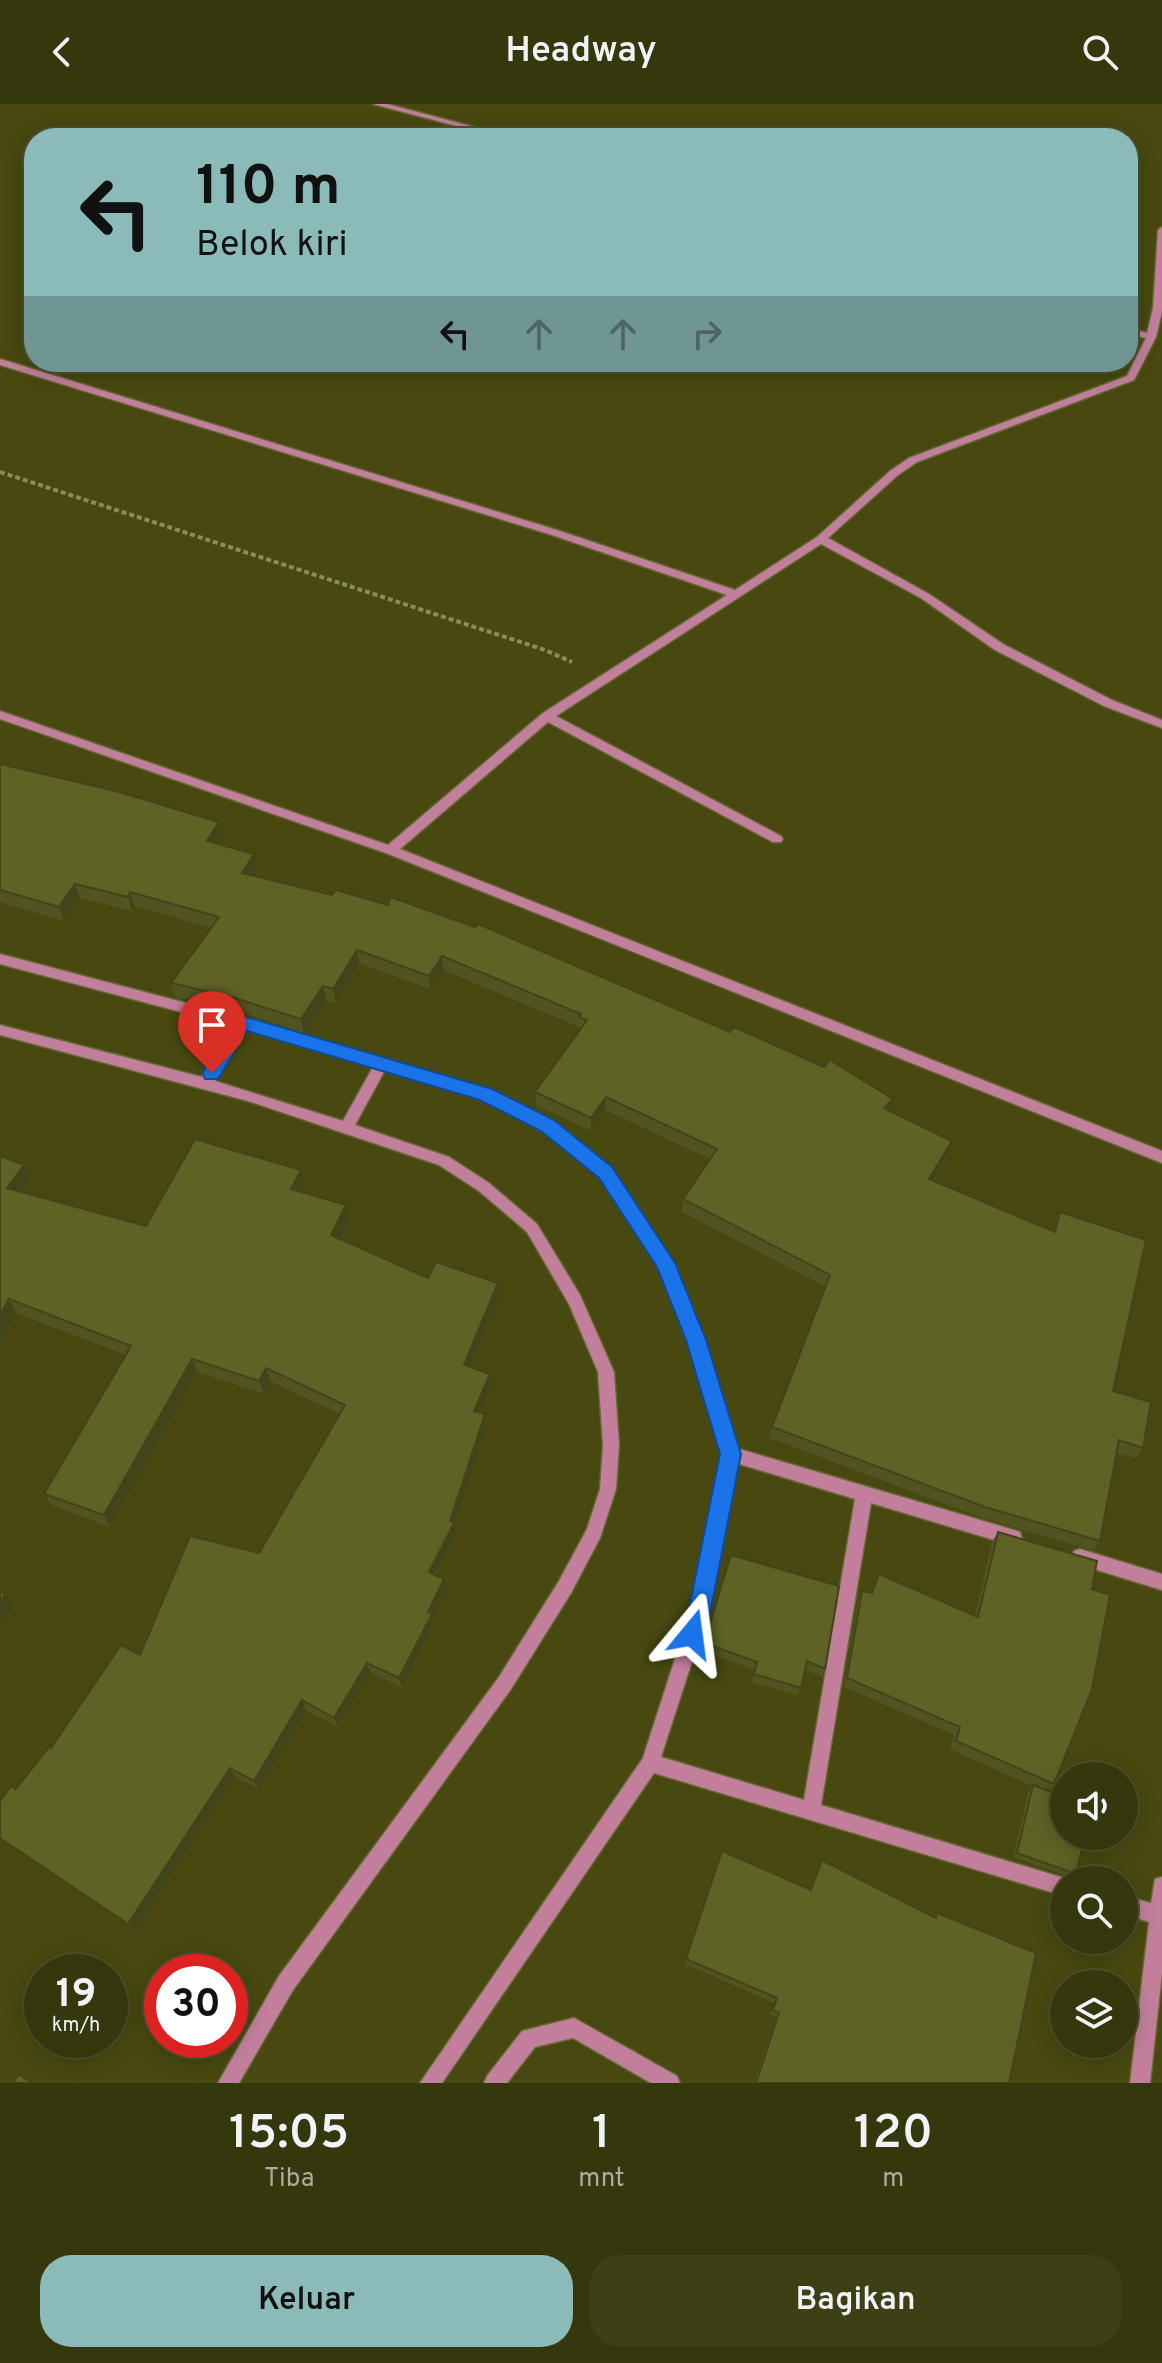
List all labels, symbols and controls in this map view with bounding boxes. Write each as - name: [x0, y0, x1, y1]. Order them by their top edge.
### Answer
- text: Headway: [505, 29, 657, 75]
- icon: back: [40, 30, 84, 74]
- icon: search: [1078, 30, 1122, 74]
- text: 110 m: [196, 154, 341, 224]
- icon: left: [64, 160, 168, 264]
- text: Belok kiri: [196, 223, 348, 269]
- icon: left: [433, 312, 477, 356]
- icon: ahead: [517, 312, 561, 356]
- icon: ahead: [601, 312, 645, 356]
- icon: right: [685, 312, 729, 356]
- pin: [178, 991, 246, 1073]
- icon: arrive: [190, 1003, 234, 1047]
- position arrow: [650, 1592, 734, 1676]
- map controls: [1050, 1762, 1138, 2058]
- button: sound: [1050, 1762, 1138, 1850]
- button: search: [1050, 1866, 1138, 1954]
- speed limit sign: 30: [144, 1954, 248, 2058]
- button: layers: [1050, 1970, 1138, 2058]
- text: 19: [56, 1971, 96, 2021]
- text: km/h: [52, 2013, 100, 2039]
- text: 15:05: [229, 2105, 349, 2165]
- text: 1: [592, 2105, 611, 2165]
- text: 120: [854, 2105, 933, 2165]
- text: Tiba: [264, 2163, 314, 2196]
- text: mnt: [578, 2163, 625, 2196]
- text: m: [882, 2163, 904, 2196]
- button: Keluar: [40, 2255, 573, 2347]
- button: Bagikan: [589, 2255, 1122, 2347]

